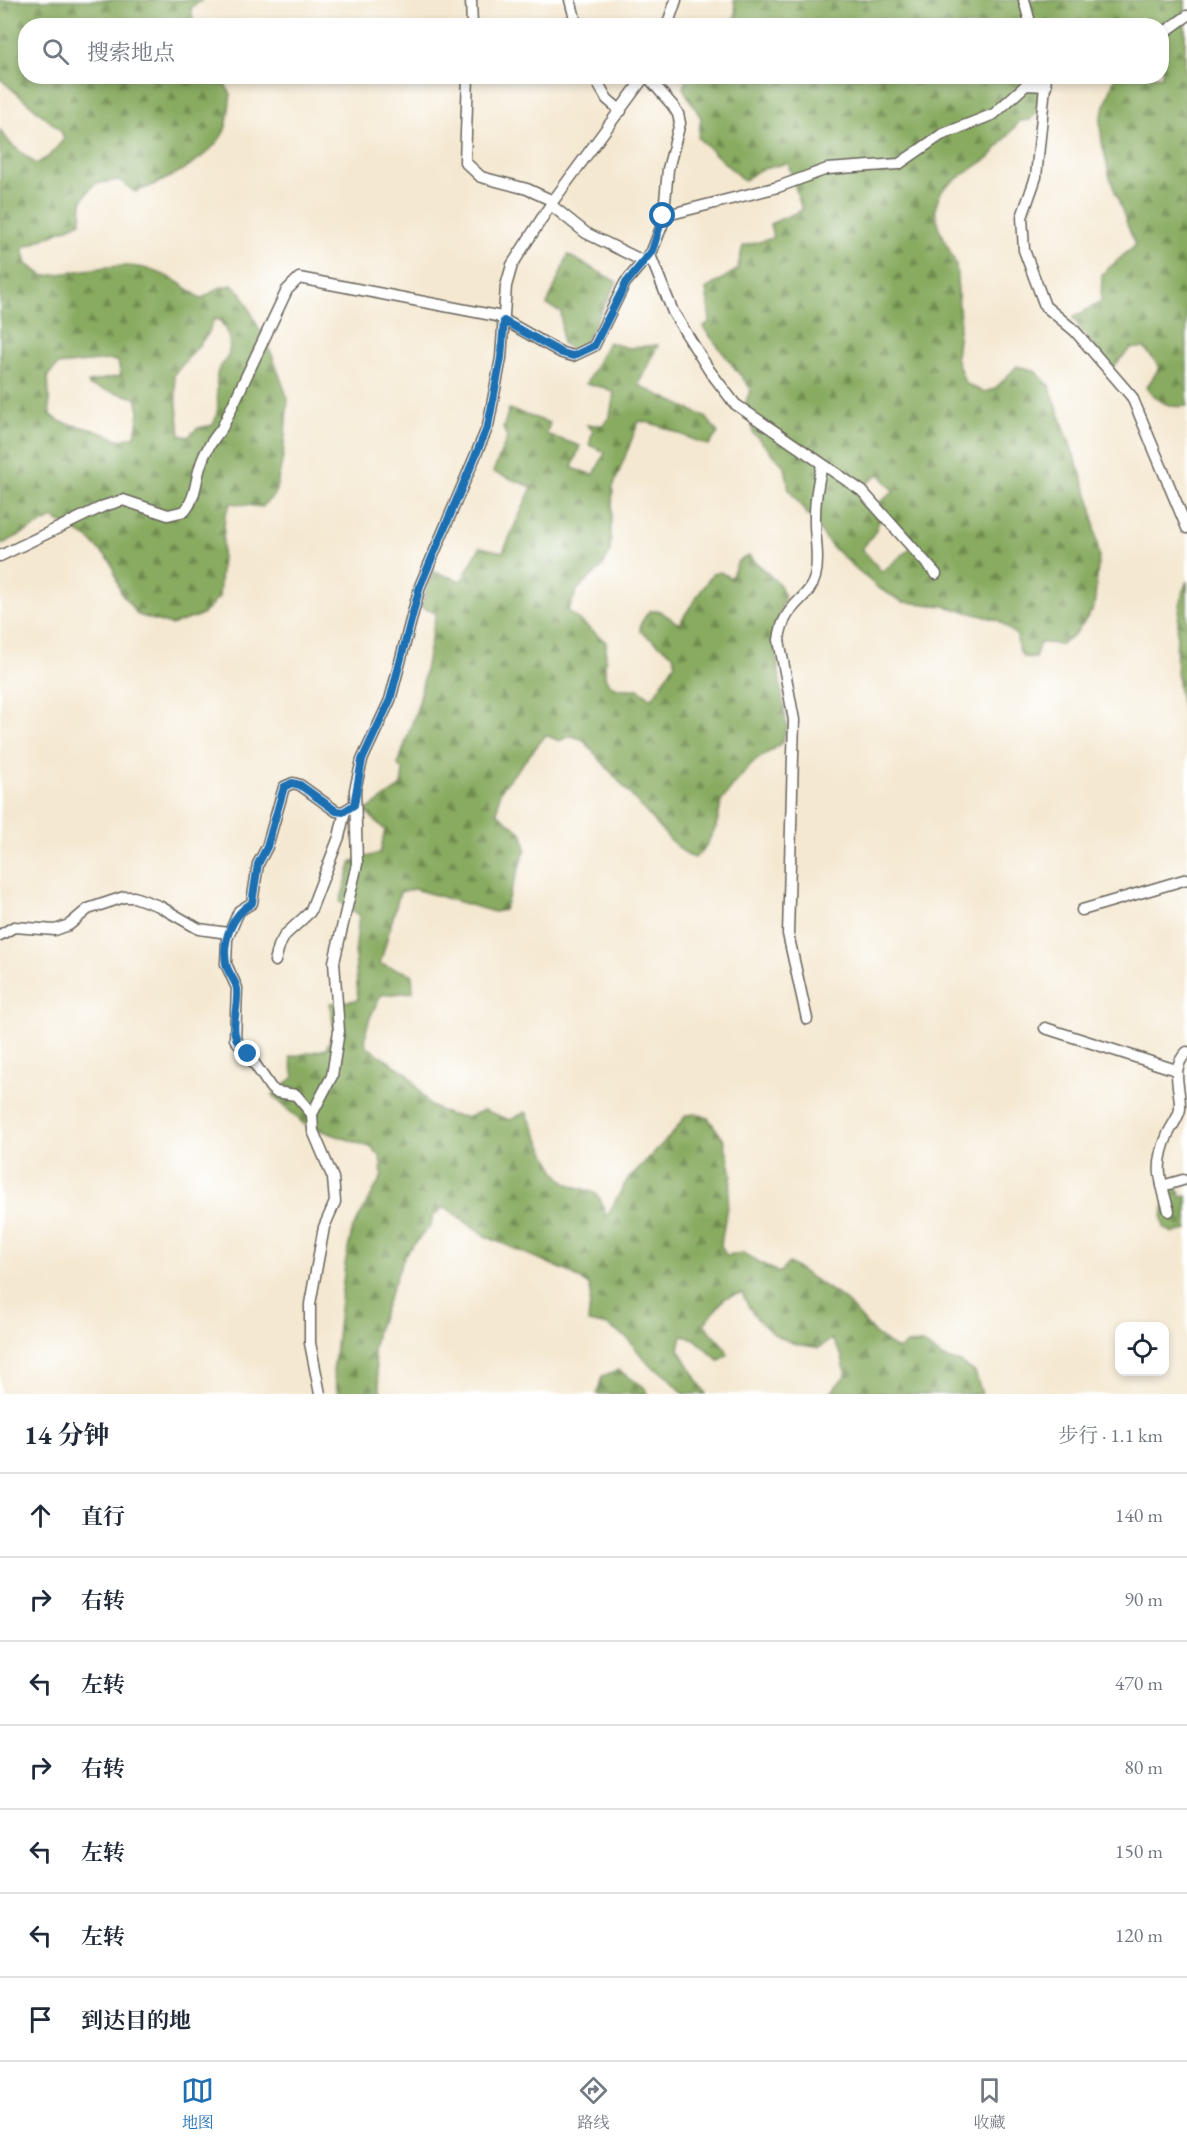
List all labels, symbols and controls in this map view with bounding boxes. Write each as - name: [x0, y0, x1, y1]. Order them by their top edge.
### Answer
- search box: [18, 18, 1169, 84]
- icon: search: [39, 35, 72, 68]
- text: 搜索地点: [87, 38, 175, 67]
- route start: [649, 202, 675, 228]
- route end: [234, 1040, 260, 1066]
- map controls: [1115, 1322, 1169, 1376]
- button: locate: [1115, 1322, 1169, 1376]
- text: 14 分钟: [24, 1418, 110, 1452]
- text: 步行 · 1.1 km: [1058, 1422, 1163, 1448]
- icon: ahead: [24, 1499, 57, 1532]
- text: 直行: [81, 1502, 125, 1531]
- text: 140 m: [1115, 1502, 1163, 1528]
- icon: right: [24, 1583, 57, 1616]
- text: 右转: [81, 1586, 125, 1615]
- text: 90 m: [1124, 1586, 1163, 1612]
- icon: left: [24, 1667, 57, 1700]
- text: 左转: [81, 1670, 125, 1699]
- text: 470 m: [1115, 1670, 1163, 1696]
- icon: right: [24, 1751, 57, 1784]
- text: 右转: [81, 1754, 125, 1783]
- text: 80 m: [1124, 1754, 1163, 1780]
- icon: left: [24, 1835, 57, 1868]
- text: 左转: [81, 1838, 125, 1867]
- text: 150 m: [1115, 1838, 1163, 1864]
- icon: left: [24, 1919, 57, 1952]
- text: 左转: [81, 1922, 125, 1951]
- text: 120 m: [1115, 1922, 1163, 1948]
- icon: arrive: [24, 2003, 57, 2036]
- text: 到达目的地: [81, 2006, 191, 2035]
- tab: 地图: [181, 2074, 214, 2133]
- tab: 路线: [577, 2074, 610, 2133]
- tab: 收藏: [973, 2074, 1006, 2133]

